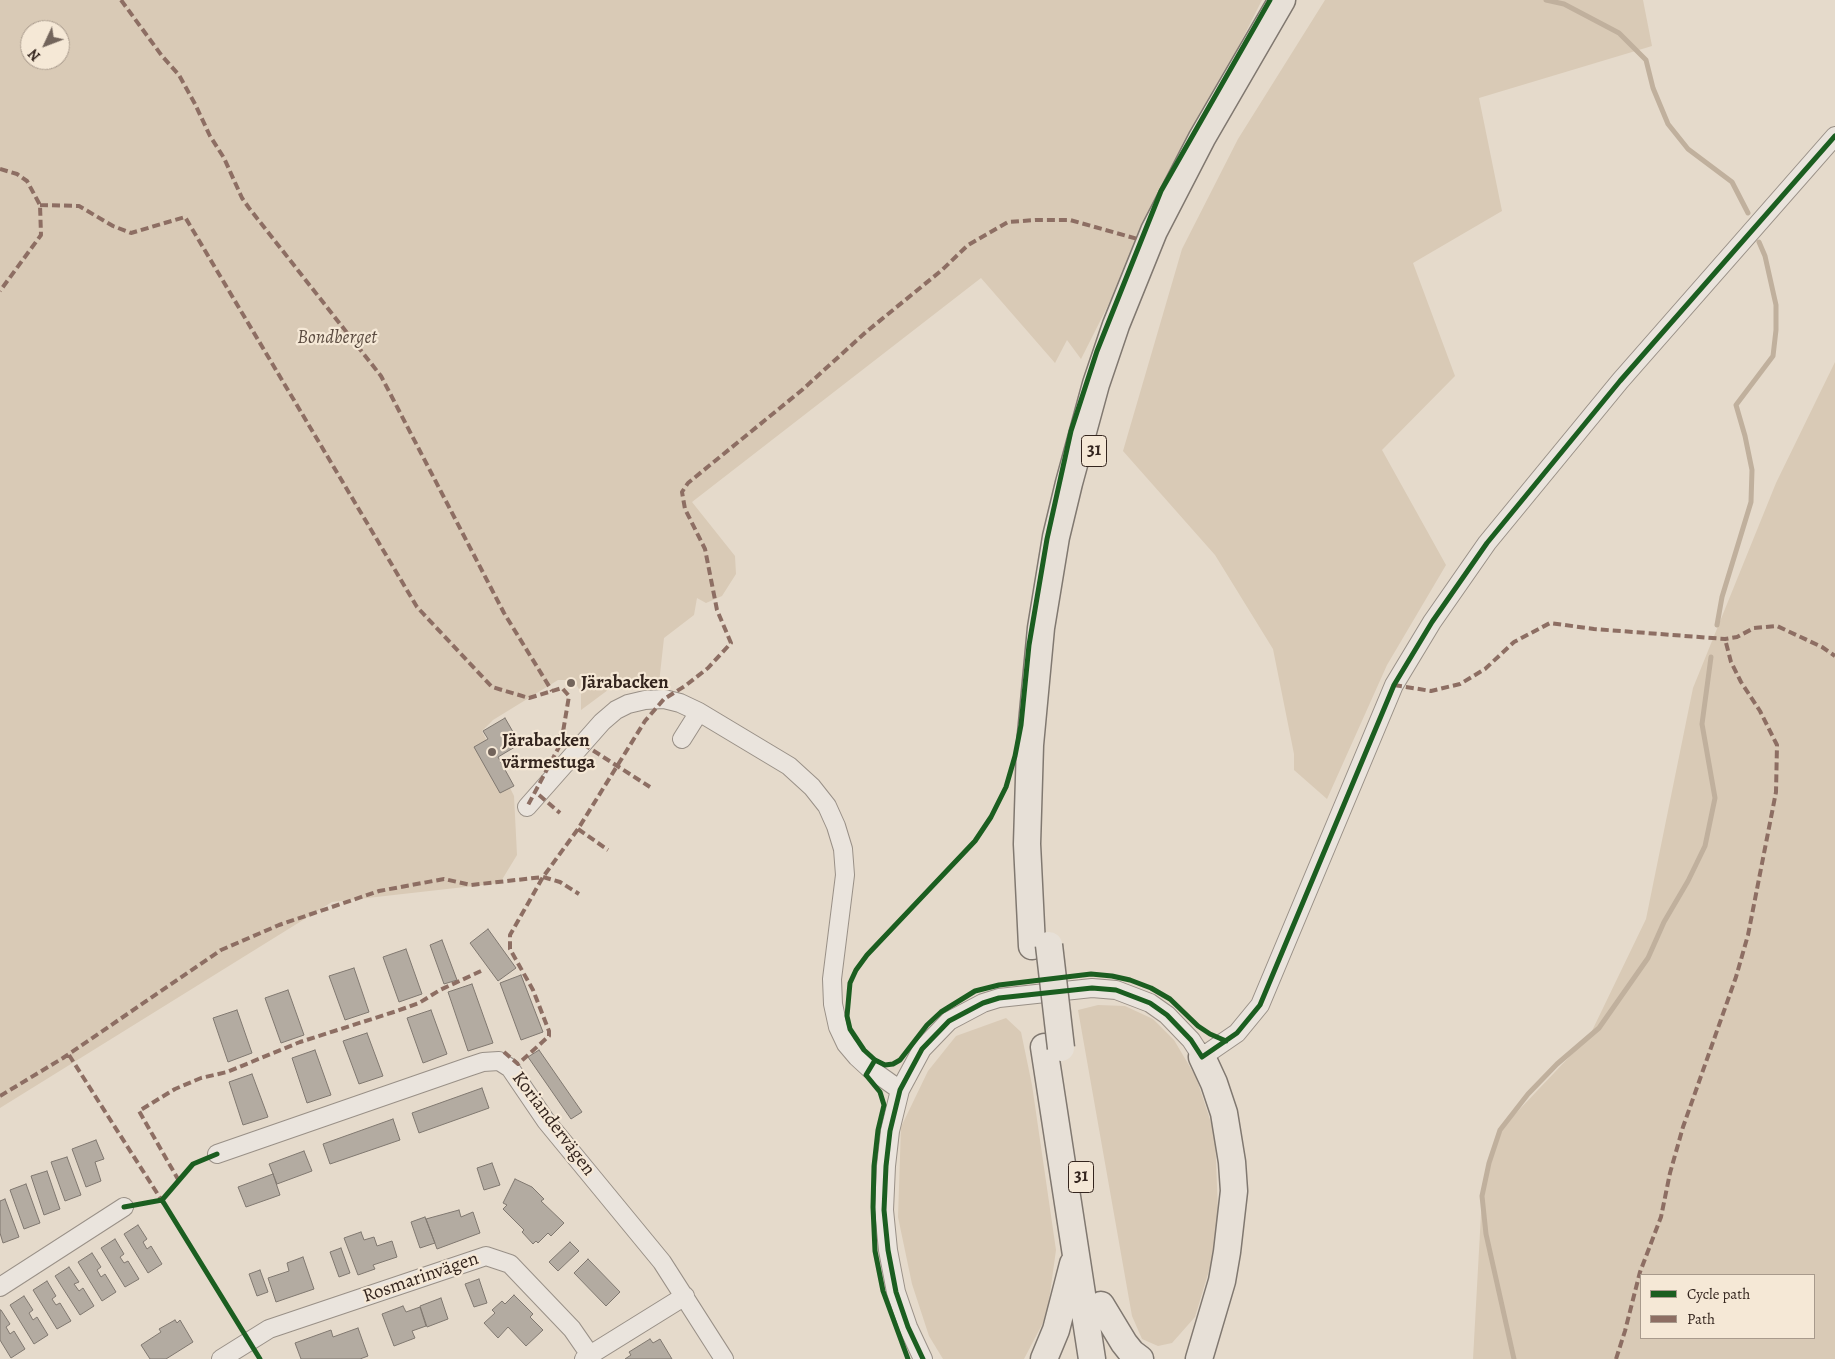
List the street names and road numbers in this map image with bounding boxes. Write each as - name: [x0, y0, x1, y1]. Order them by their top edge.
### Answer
- road number: 31: [1082, 436, 1106, 466]
- street label: Koriandervägen: [506, 1067, 600, 1181]
- road number: 31: [1068, 1162, 1094, 1192]
- street label: Rosmarinvägen: [360, 1248, 482, 1308]

